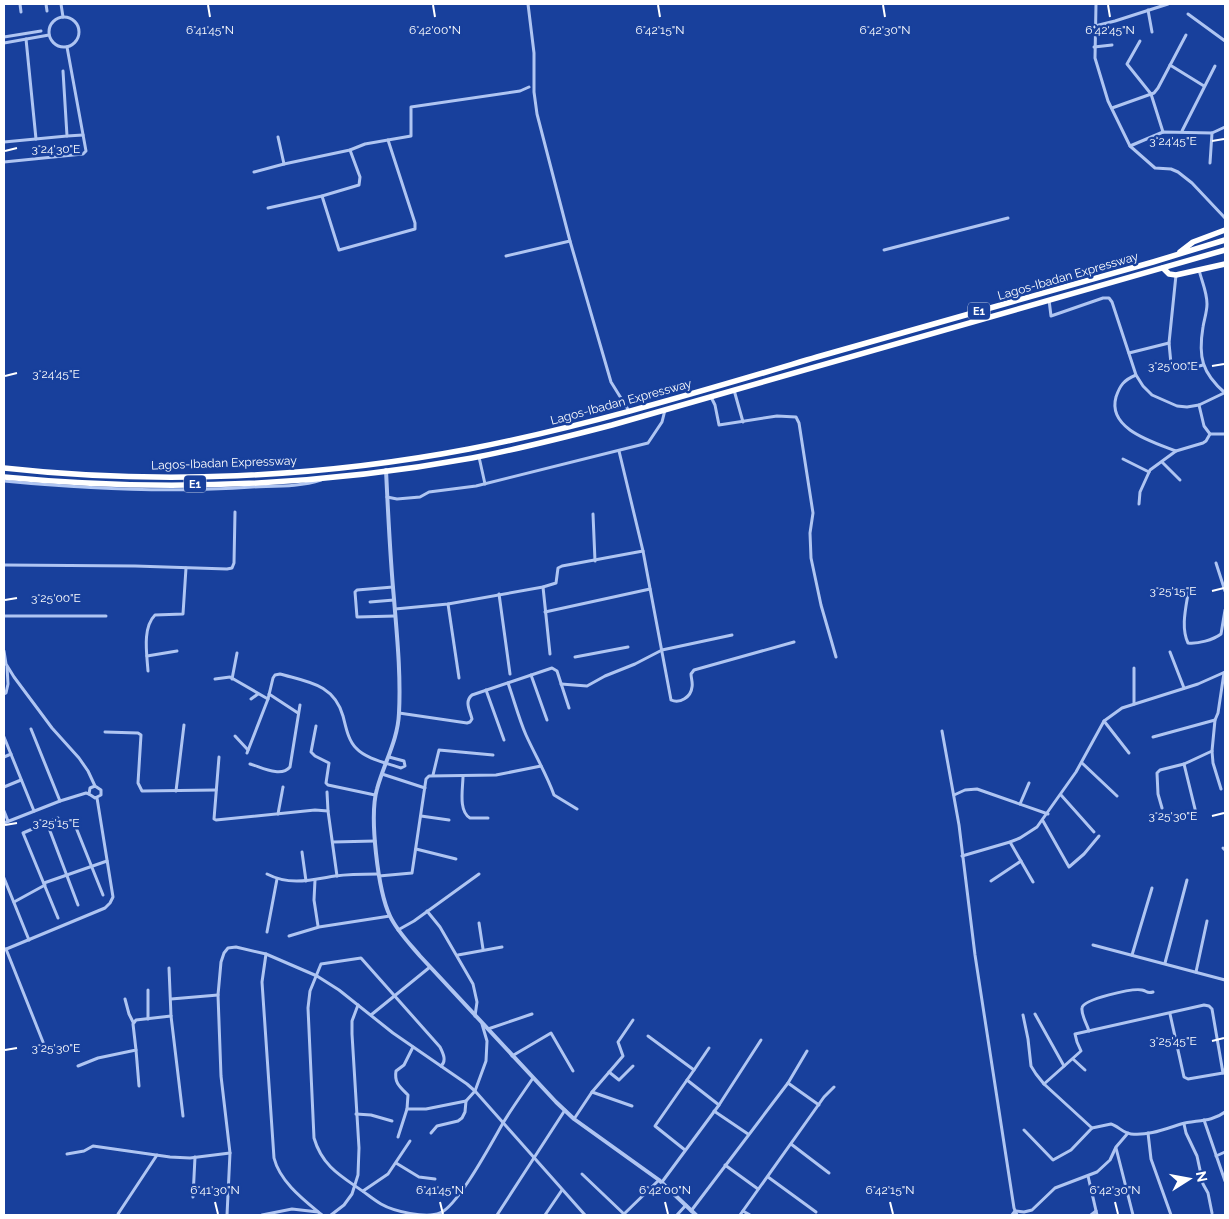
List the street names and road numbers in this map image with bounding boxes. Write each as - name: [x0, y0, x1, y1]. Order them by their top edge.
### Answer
- street label: Lagos-Ibadan Expressway: [996, 249, 1140, 303]
- road number: E1: [968, 302, 990, 320]
- street label: Lagos-Ibadan Expressway: [549, 376, 694, 428]
- street label: Lagos-Ibadan Expressway: [151, 453, 298, 473]
- road number: E1: [184, 476, 206, 492]

